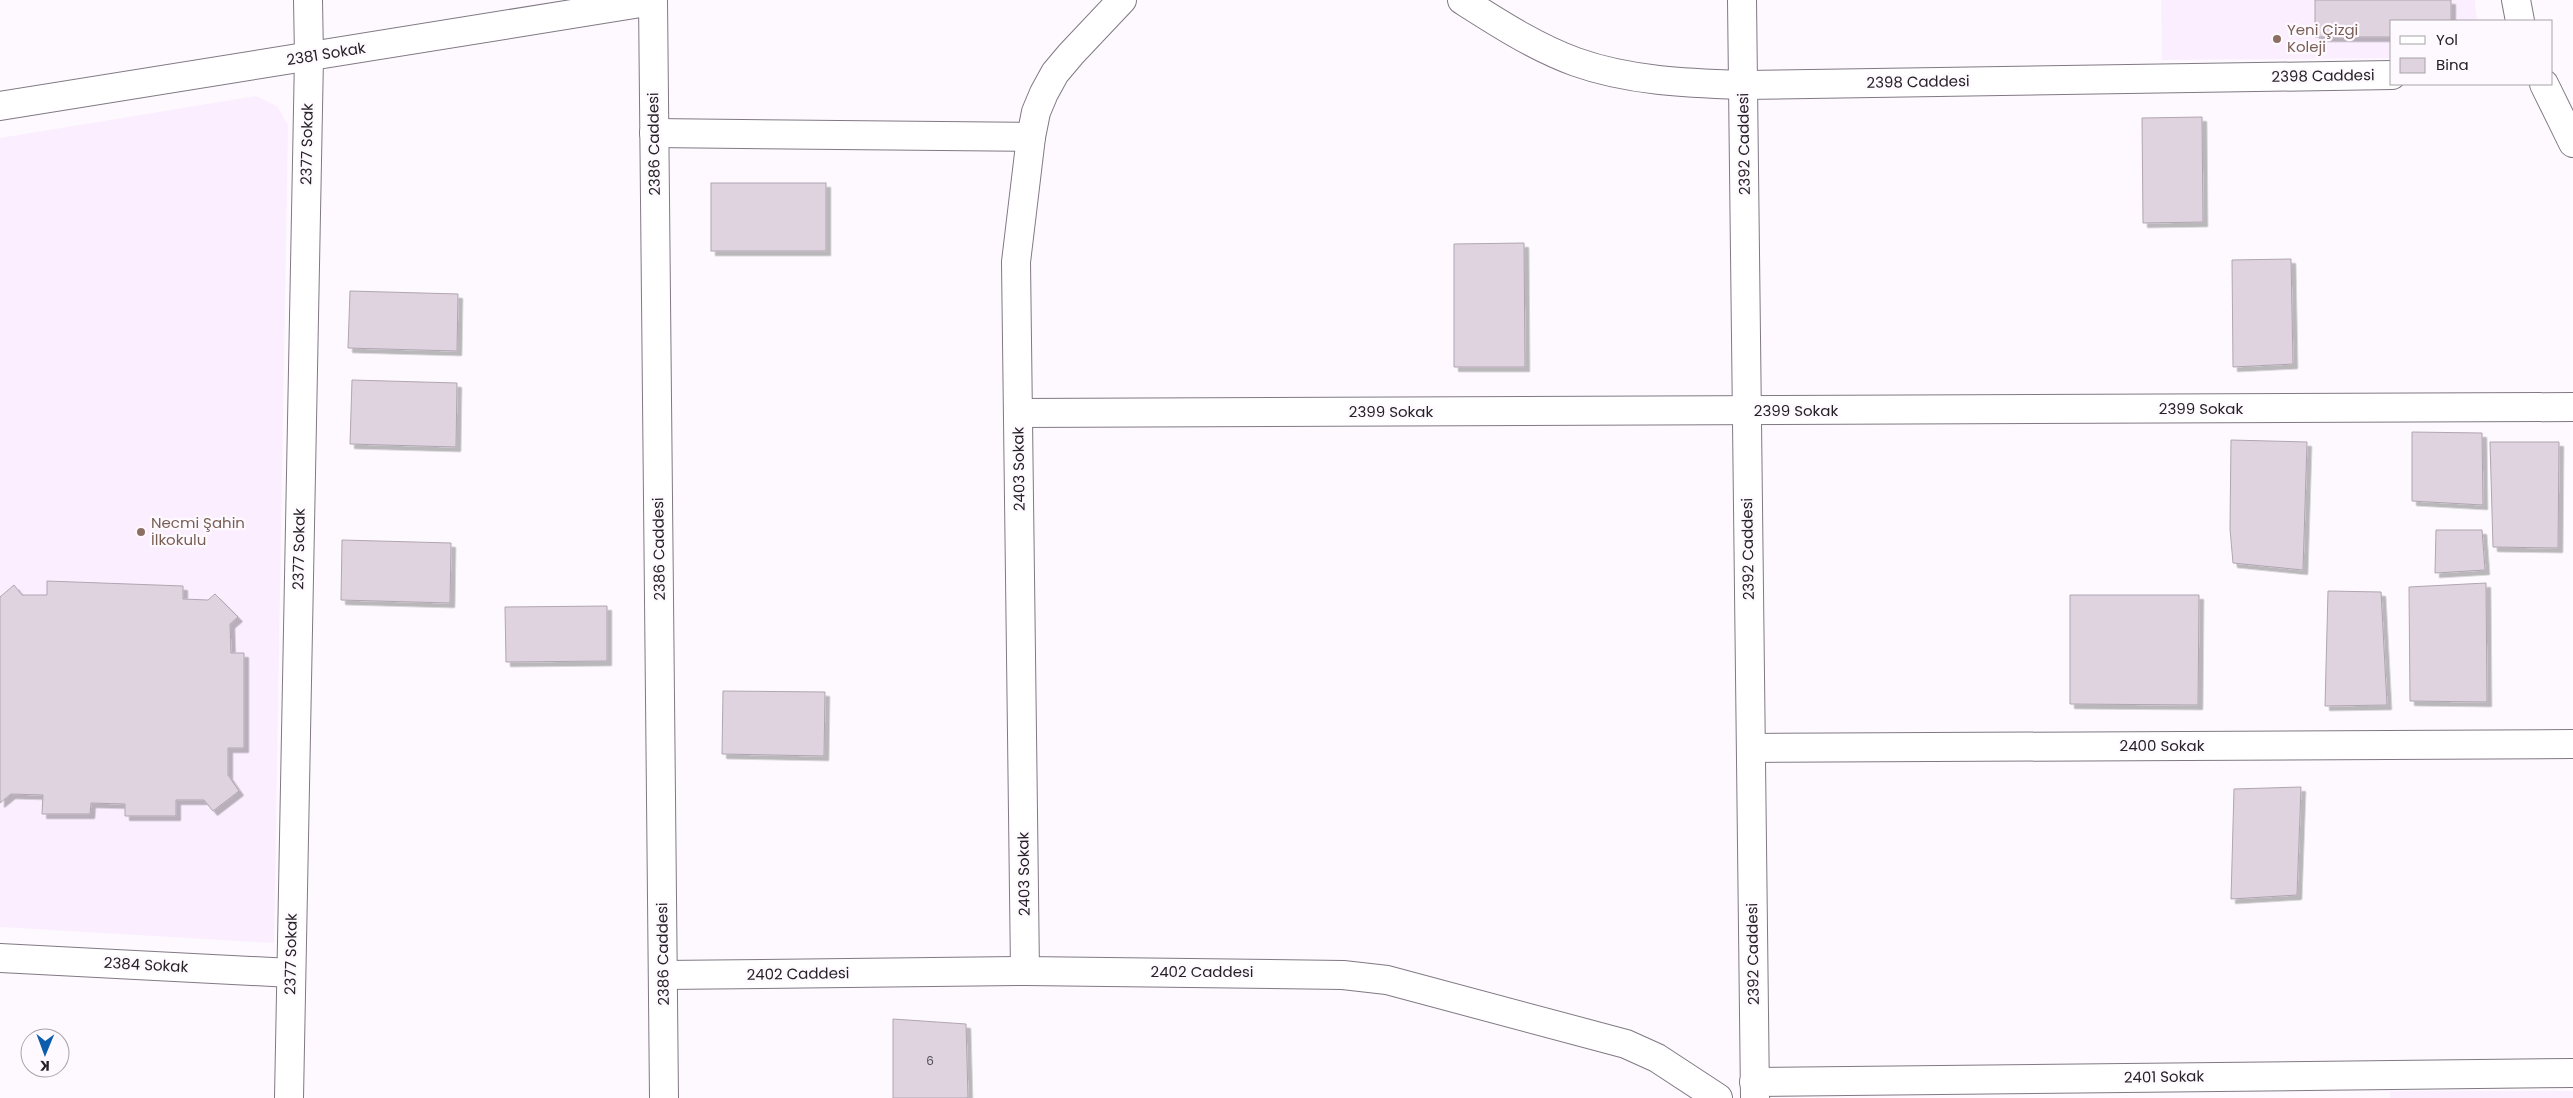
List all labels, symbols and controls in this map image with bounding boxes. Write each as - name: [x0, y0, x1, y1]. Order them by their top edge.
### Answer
- place label: Yeni Çizgi Koleji: [2287, 19, 2358, 57]
- legend: [2390, 20, 2553, 85]
- text: Yol: [2436, 29, 2458, 50]
- marker: Yeni Çizgi Koleji: [2271, 33, 2283, 45]
- street label: 2381 Sokak: [285, 37, 367, 70]
- text: Bina: [2436, 54, 2469, 75]
- street label: 2398 Caddesi: [2271, 64, 2375, 87]
- street label: 2398 Caddesi: [1866, 70, 1970, 93]
- street label: 2386 Caddesi: [642, 92, 665, 196]
- street label: 2392 Caddesi: [1732, 93, 1755, 195]
- street label: 2377 Sokak: [295, 103, 318, 185]
- street label: 2399 Sokak: [2159, 398, 2243, 419]
- street label: 2399 Sokak: [1754, 400, 1838, 421]
- street label: 2399 Sokak: [1349, 401, 1433, 422]
- street label: 2403 Sokak: [1007, 426, 1030, 511]
- street label: 2386 Caddesi: [647, 497, 670, 601]
- street label: 2392 Caddesi: [1736, 498, 1759, 600]
- street label: 2377 Sokak: [287, 508, 310, 590]
- place label: Necmi Şahin İlkokulu: [151, 512, 245, 550]
- marker: Necmi Şahin İlkokulu: [135, 526, 147, 538]
- street label: 2400 Sokak: [2120, 735, 2205, 756]
- street label: 2403 Sokak: [1012, 831, 1035, 916]
- street label: 2386 Caddesi: [651, 902, 674, 1006]
- street label: 2392 Caddesi: [1741, 903, 1764, 1005]
- street label: 2377 Sokak: [279, 913, 302, 995]
- street label: 2384 Sokak: [103, 952, 189, 977]
- street label: 2402 Caddesi: [1151, 961, 1253, 982]
- street label: 2402 Caddesi: [746, 962, 850, 985]
- north arrow: [20, 1028, 70, 1078]
- house number: 6: [926, 1052, 934, 1069]
- text: K: [39, 1056, 50, 1076]
- street label: 2401 Sokak: [2124, 1065, 2205, 1088]

